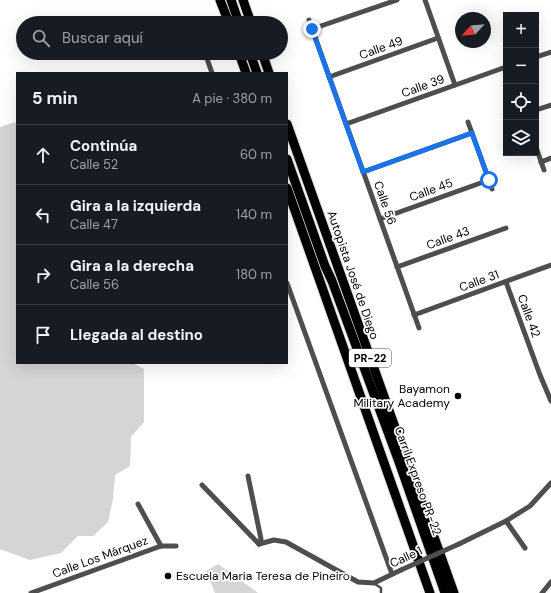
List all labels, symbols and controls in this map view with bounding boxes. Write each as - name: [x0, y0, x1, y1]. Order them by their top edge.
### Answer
- north arrow: [455, 12, 491, 48]
- map controls: [503, 12, 539, 156]
- button: +: [503, 12, 539, 48]
- search box: [16, 16, 288, 60]
- route end: [303, 20, 321, 38]
- icon: search: [30, 27, 52, 49]
- text: Buscar aquí: [62, 28, 143, 48]
- street label: Calle 49: [357, 33, 405, 63]
- button: −: [503, 48, 539, 84]
- street label: Calle 39: [399, 71, 447, 101]
- button: locate: [503, 84, 539, 120]
- text: 5 min: [32, 87, 78, 109]
- text: A pie · 380 m: [192, 90, 272, 107]
- button: layers: [503, 120, 539, 156]
- text: Continúa: [70, 136, 137, 156]
- icon: ahead: [32, 144, 54, 166]
- text: 60 m: [240, 146, 272, 163]
- text: Calle 52: [70, 156, 118, 173]
- route start: [480, 171, 498, 189]
- street label: Calle 45: [407, 175, 455, 205]
- street label: Calle 56: [370, 179, 400, 227]
- text: Gira a la izquierda: [70, 196, 201, 216]
- icon: left: [32, 204, 54, 226]
- text: 140 m: [236, 206, 272, 223]
- street label: Autopista José de Diego: [323, 209, 383, 341]
- text: Calle 47: [70, 216, 118, 233]
- street label: Calle 43: [424, 223, 472, 253]
- text: Gira a la derecha: [70, 256, 194, 276]
- icon: right: [32, 264, 54, 286]
- text: 180 m: [236, 266, 272, 283]
- street label: Calle 31: [457, 266, 501, 296]
- text: Calle 56: [70, 276, 119, 293]
- street label: Calle 42: [514, 292, 544, 340]
- icon: arrive: [32, 324, 54, 346]
- text: Llegada al destino: [70, 325, 203, 345]
- road number: PR-22: [349, 349, 391, 367]
- place label: Bayamon Military Academy: [353, 381, 450, 411]
- marker: Bayamon Military Academy: [453, 391, 463, 401]
- street label: Carril Expreso PR-22: [391, 424, 445, 538]
- street label: Calle Los Márquez: [50, 532, 150, 582]
- street label: Calle 1: [387, 543, 425, 571]
- place label: Escuela Maria Teresa de Pineiro: [176, 568, 350, 584]
- marker: Escuela Maria Teresa de Pineiro: [163, 571, 173, 581]

